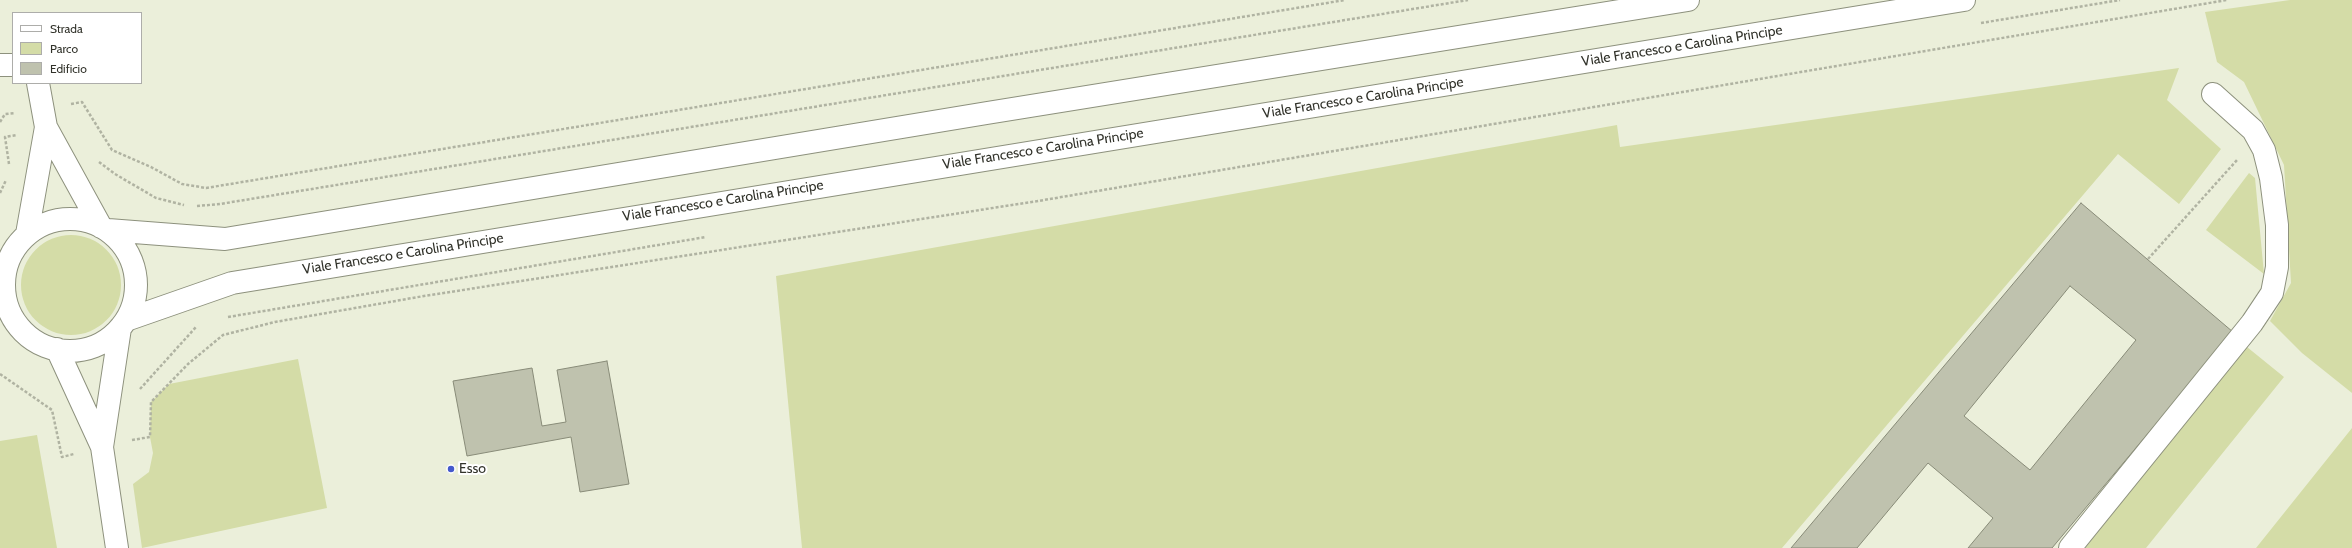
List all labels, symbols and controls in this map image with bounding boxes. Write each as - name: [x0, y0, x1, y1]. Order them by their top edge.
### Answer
- legend: [12, 12, 142, 84]
- text: Strada: [50, 21, 83, 36]
- street label: Viale Francesco e Carolina Principe: [1580, 22, 1784, 70]
- text: Parco: [50, 41, 78, 56]
- text: Edificio: [50, 61, 87, 76]
- street label: Viale Francesco e Carolina Principe: [1261, 74, 1465, 122]
- street label: Viale Francesco e Carolina Principe: [941, 125, 1145, 173]
- street label: Viale Francesco e Carolina Principe: [621, 177, 825, 225]
- street label: Viale Francesco e Carolina Principe: [301, 230, 505, 278]
- place label: Esso: [459, 461, 486, 477]
- marker: Esso: [446, 464, 456, 474]

